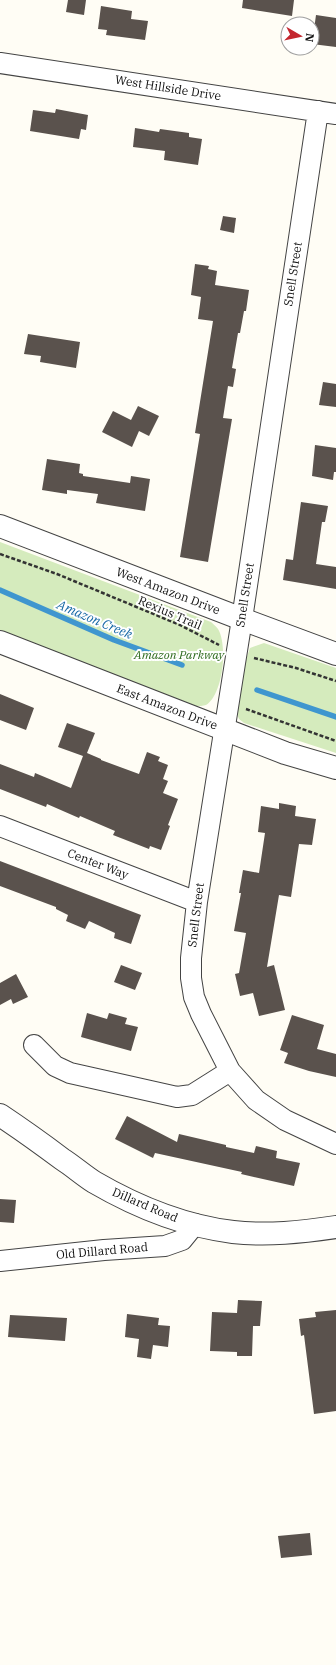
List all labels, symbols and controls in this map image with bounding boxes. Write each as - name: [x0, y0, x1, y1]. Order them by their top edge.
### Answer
- north arrow: [280, 16, 320, 56]
- text: N: [302, 32, 317, 43]
- street label: West Hillside Drive: [114, 72, 222, 103]
- street label: Snell Street: [280, 241, 305, 307]
- street label: Snell Street: [232, 562, 257, 628]
- street label: West Amazon Drive: [114, 564, 222, 617]
- street label: Rexius Trail: [136, 592, 205, 633]
- water label: Amazon Creek: [54, 596, 135, 643]
- park label: Amazon Parkway: [133, 647, 226, 662]
- street label: East Amazon Drive: [115, 680, 220, 733]
- street label: Center Way: [65, 845, 131, 882]
- street label: Snell Street: [184, 882, 207, 948]
- street label: Dillard Road: [110, 1184, 180, 1225]
- street label: Old Dillard Road: [55, 1239, 149, 1262]

